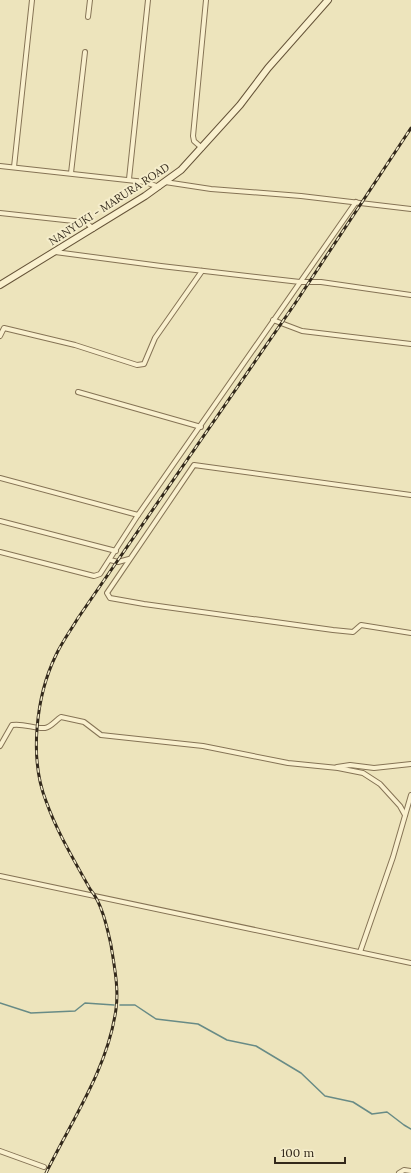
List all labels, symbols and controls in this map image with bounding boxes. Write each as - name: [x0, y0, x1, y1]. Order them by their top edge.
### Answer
- street label: NANYUKI - MARURA ROAD: [46, 160, 172, 248]
- scale bar: [275, 1139, 345, 1165]
- text: 100 m: [281, 1145, 314, 1160]

